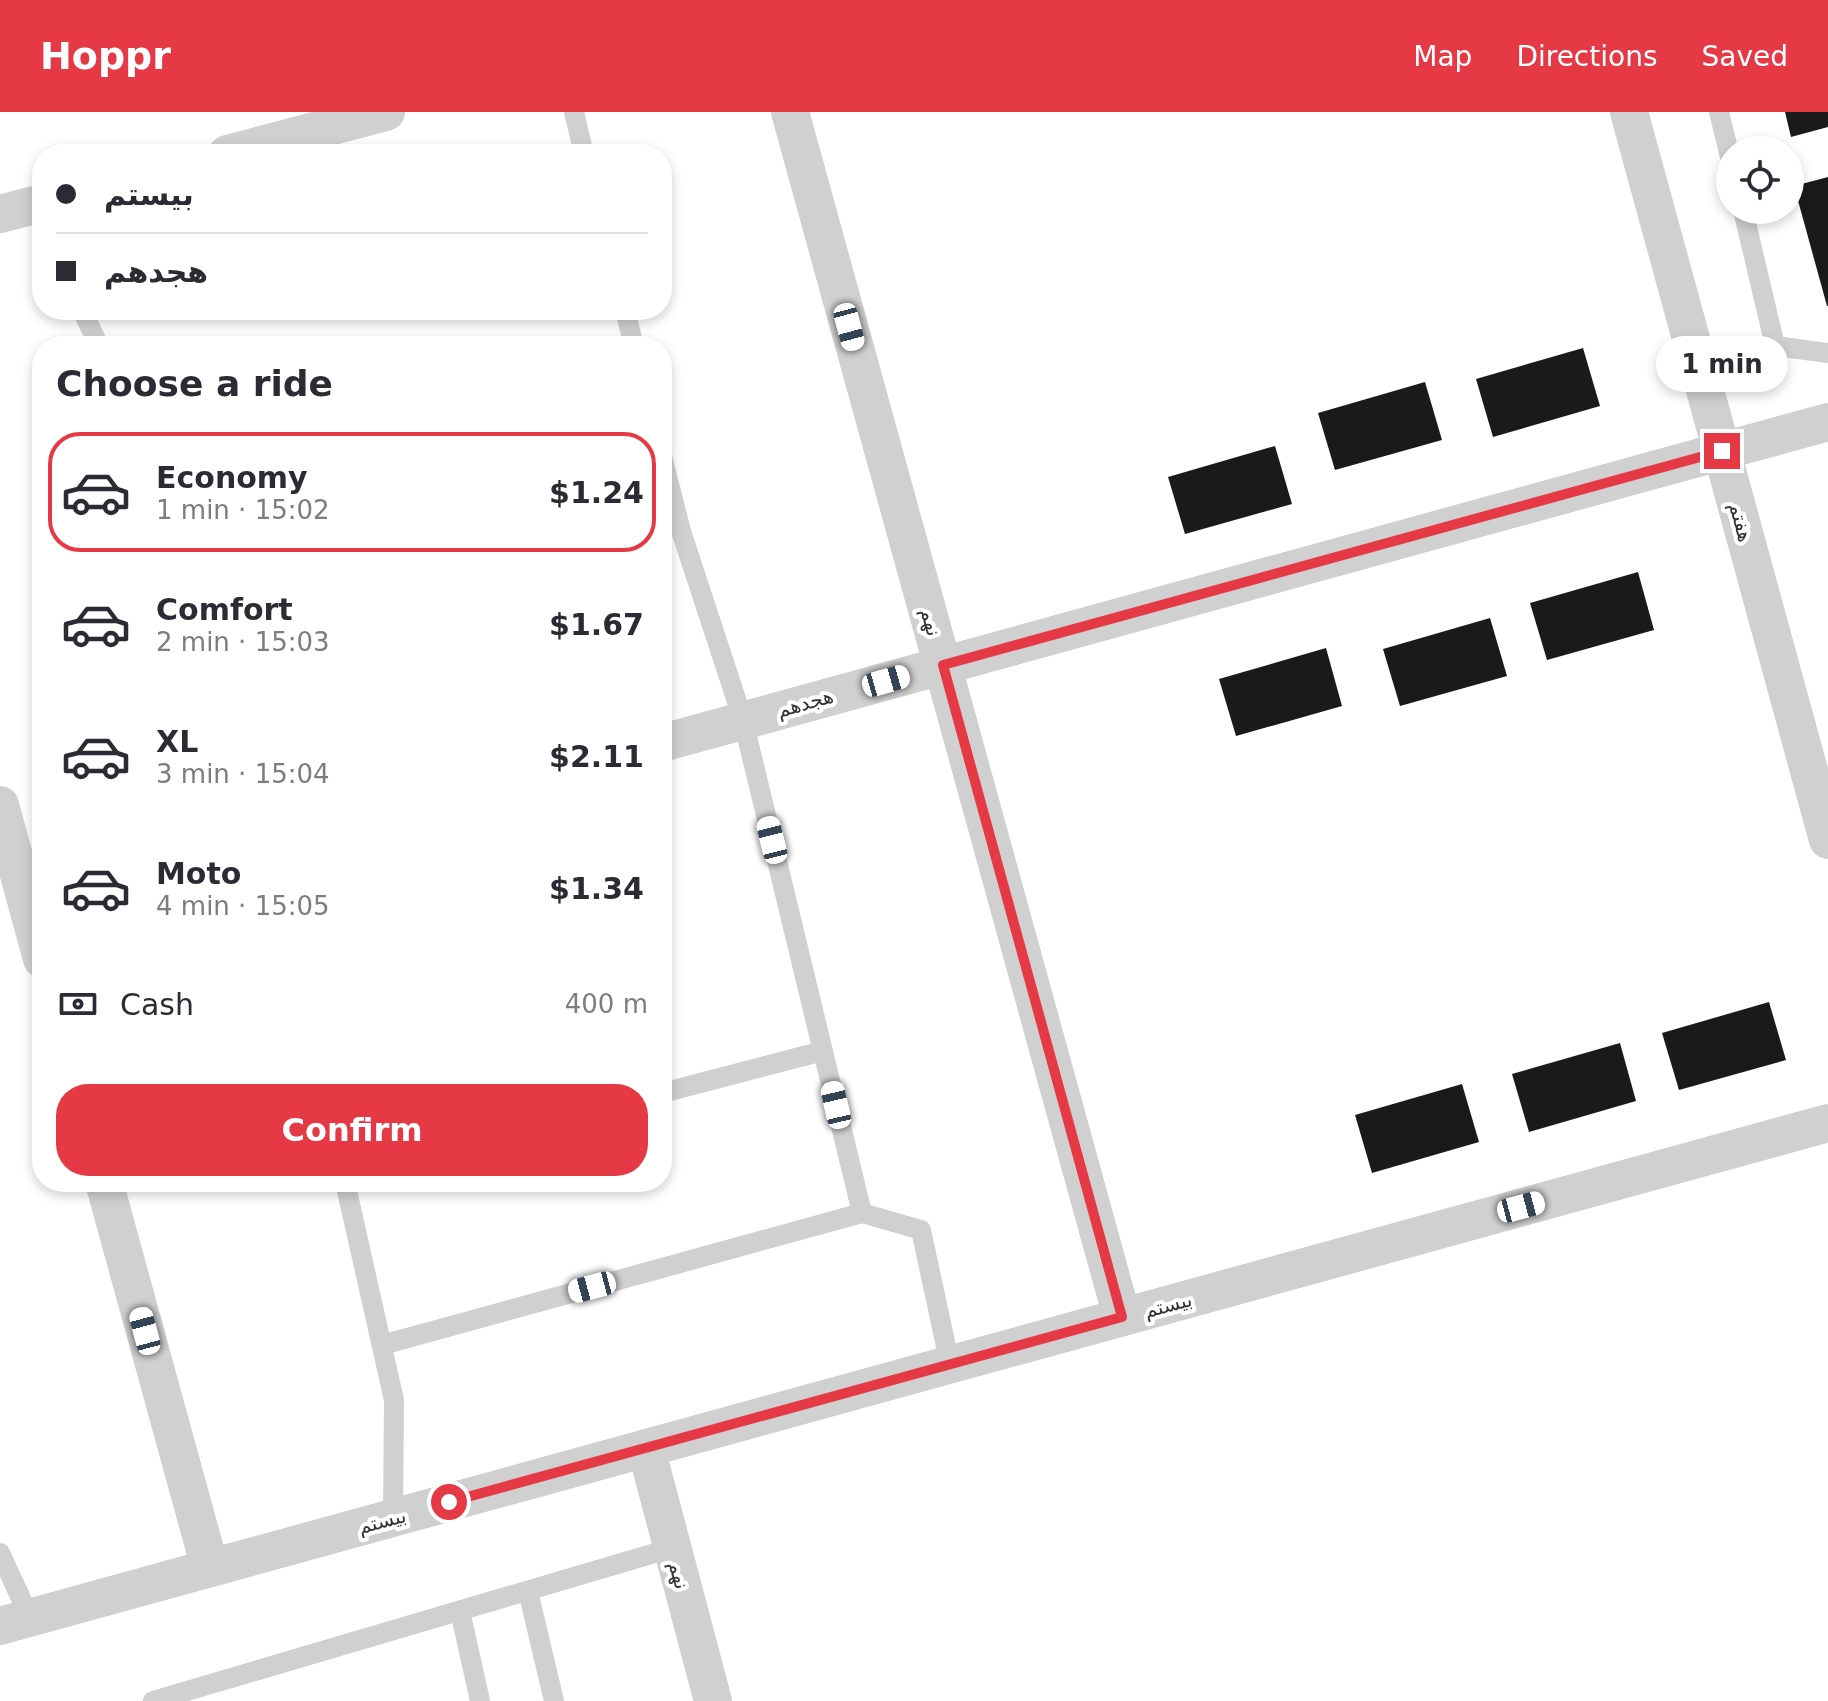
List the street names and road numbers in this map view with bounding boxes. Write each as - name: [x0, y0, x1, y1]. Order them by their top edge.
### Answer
- street label: هفتم: [1724, 500, 1758, 544]
- street label: نهم: [916, 605, 946, 639]
- street label: هجدهم: [774, 683, 836, 723]
- street label: بیستم: [1141, 1287, 1195, 1323]
- street label: بیستم: [355, 1503, 409, 1539]
- street label: نهم: [664, 1558, 694, 1592]

